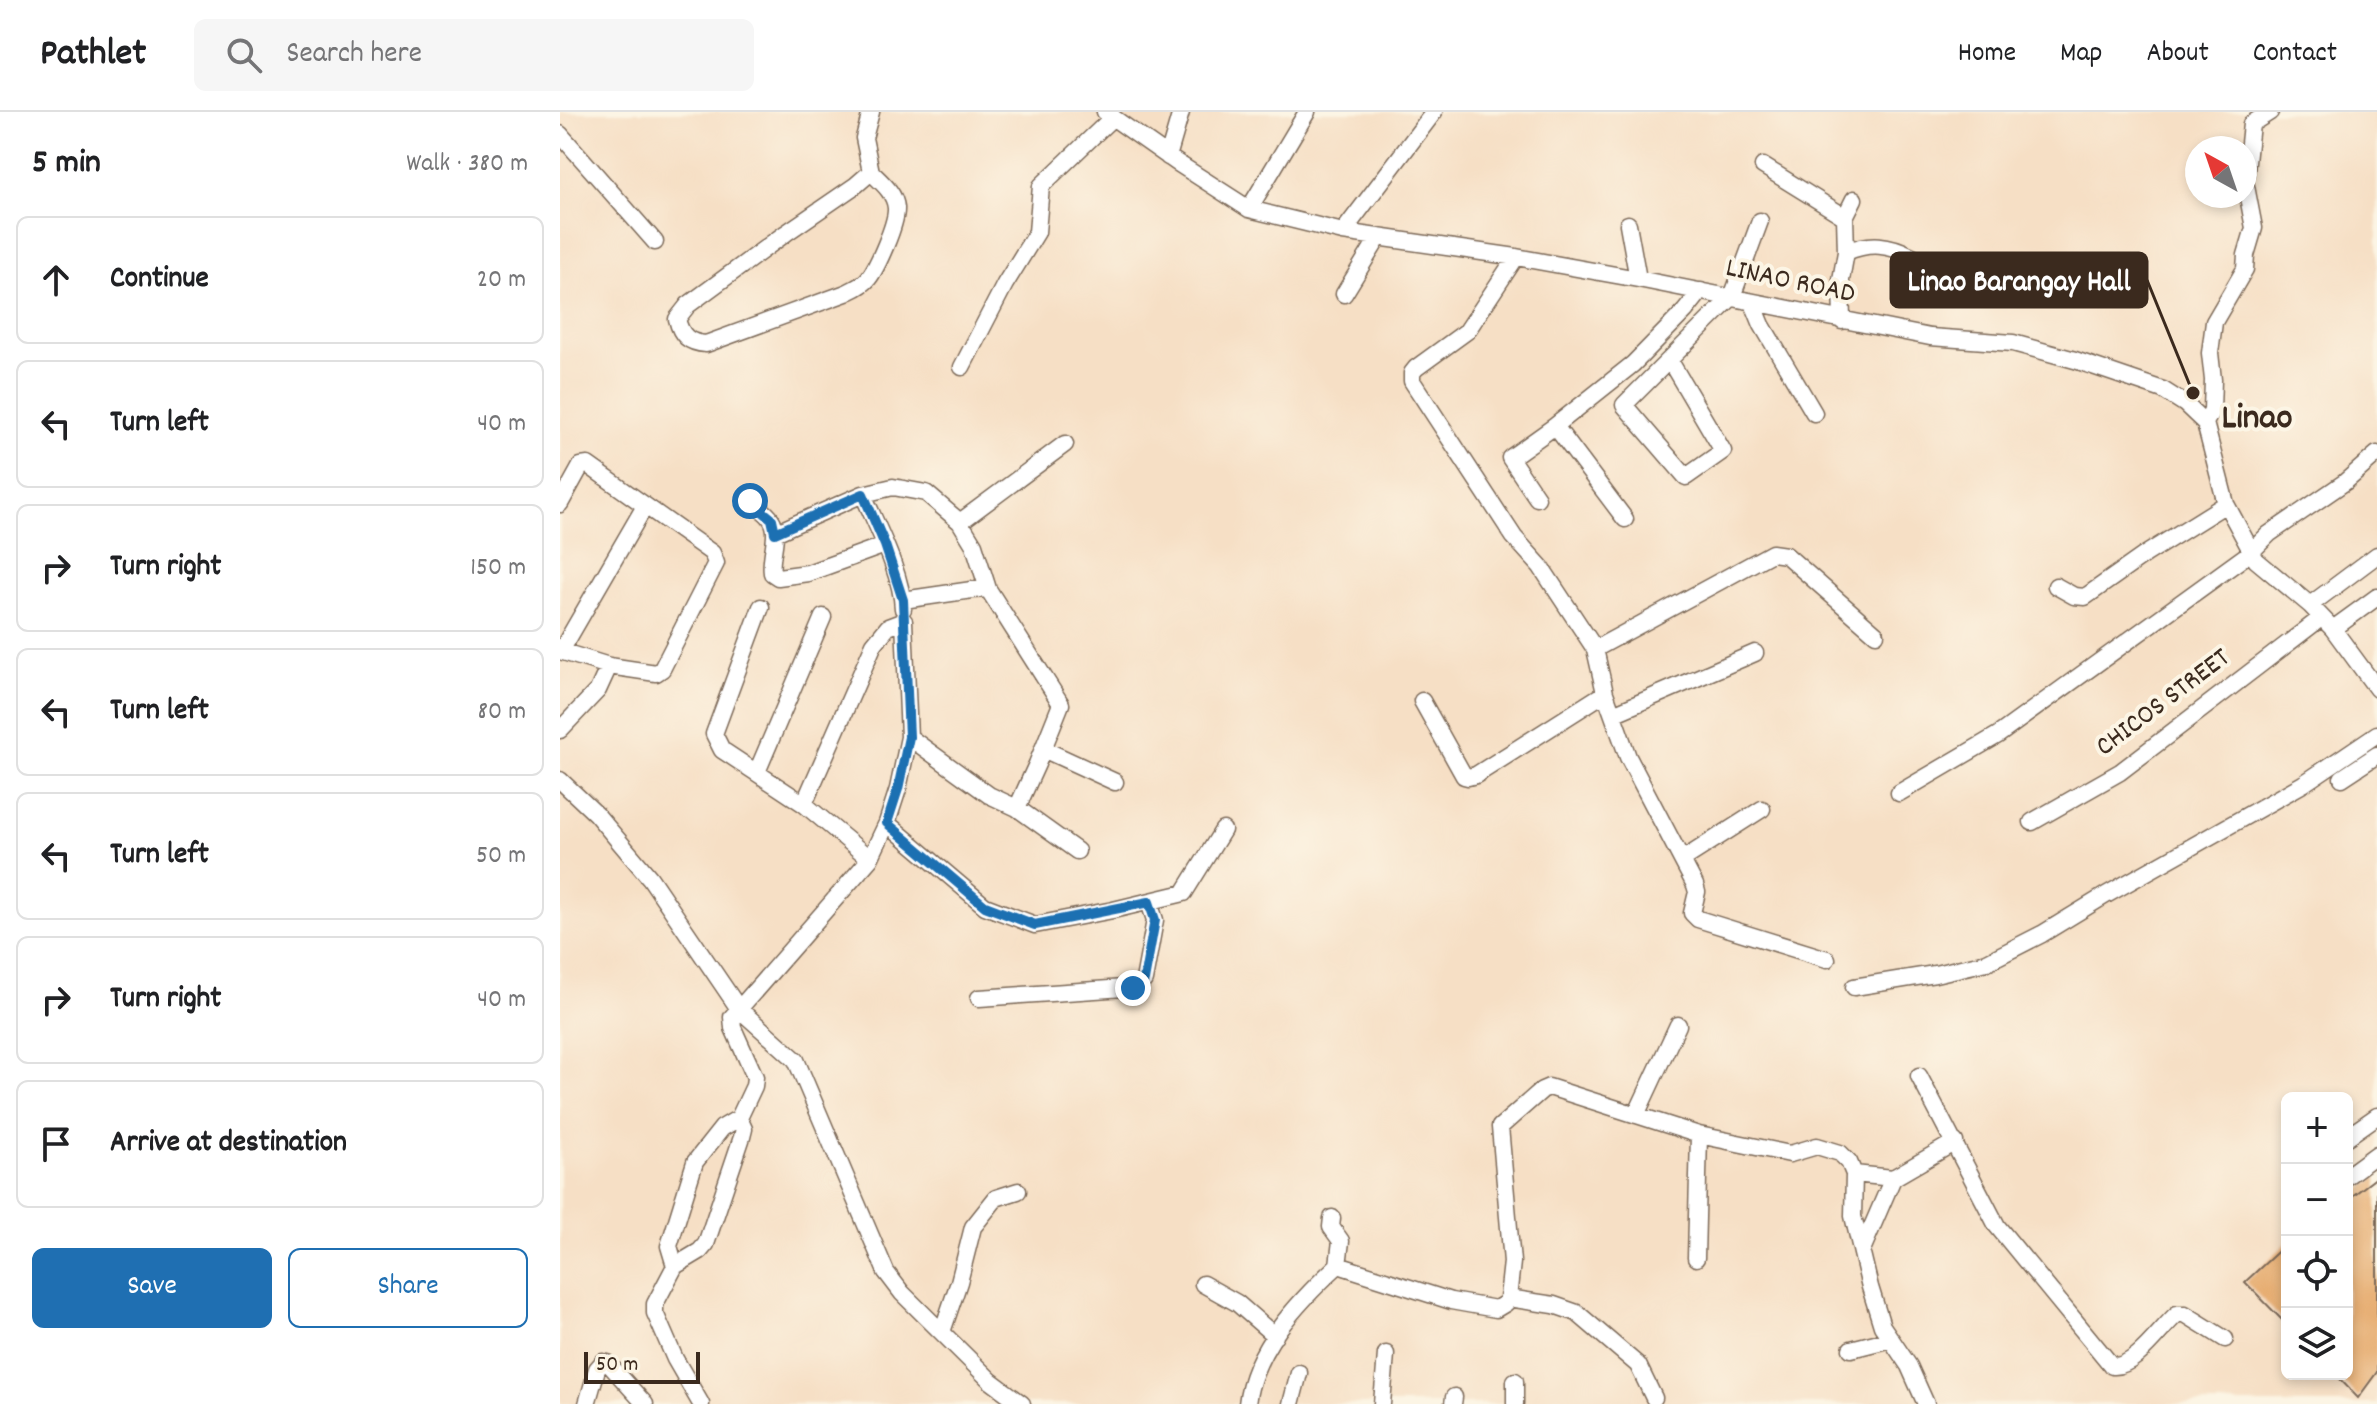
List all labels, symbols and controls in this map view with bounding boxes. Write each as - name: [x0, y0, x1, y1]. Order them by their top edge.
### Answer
- search box: [194, 19, 754, 91]
- text: Pathlet: [40, 28, 146, 83]
- icon: search: [222, 33, 266, 77]
- text: Search here: [286, 34, 422, 77]
- text: Home: [1958, 35, 2016, 75]
- text: Map: [2060, 35, 2102, 75]
- text: About: [2146, 35, 2209, 75]
- text: Contact: [2253, 35, 2337, 75]
- north arrow: [2185, 136, 2257, 208]
- text: 5 min: [32, 140, 101, 189]
- text: Walk · 380 m: [406, 146, 528, 183]
- street label: LINAO ROAD: [1722, 250, 1858, 316]
- callout: Linao Barangay Hall: [1891, 253, 2147, 307]
- icon: ahead: [34, 258, 78, 302]
- text: Continue: [110, 259, 209, 302]
- text: 20 m: [477, 262, 526, 299]
- text: Linao Barangay Hall: [1907, 263, 2131, 306]
- district label: Linao: [2222, 394, 2292, 446]
- icon: left: [34, 402, 78, 446]
- text: Turn left: [110, 403, 209, 446]
- text: 40 m: [477, 406, 526, 443]
- route start: [732, 483, 768, 519]
- icon: right: [34, 546, 78, 590]
- text: Turn right: [110, 547, 221, 590]
- text: 150 m: [470, 550, 526, 587]
- street label: CHICOS STREET: [2088, 640, 2240, 768]
- icon: left: [34, 690, 78, 734]
- text: Turn left: [110, 691, 209, 734]
- text: 80 m: [478, 694, 526, 731]
- icon: left: [34, 834, 78, 878]
- text: Turn left: [110, 835, 209, 878]
- text: 50 m: [476, 838, 526, 875]
- route end: [1115, 970, 1151, 1006]
- icon: right: [34, 978, 78, 1022]
- text: Turn right: [110, 979, 221, 1022]
- text: 40 m: [477, 982, 526, 1019]
- map controls: [2281, 1092, 2353, 1380]
- button: +: [2281, 1092, 2353, 1164]
- icon: arrive: [34, 1122, 78, 1166]
- text: Arrive at destination: [110, 1123, 347, 1166]
- button: −: [2281, 1164, 2353, 1236]
- button: locate: [2281, 1236, 2353, 1308]
- button: Save: [32, 1248, 272, 1328]
- button: Share: [288, 1248, 528, 1328]
- button: layers: [2281, 1308, 2353, 1380]
- scale bar: [584, 1348, 700, 1384]
- text: 50 m: [596, 1350, 638, 1381]

